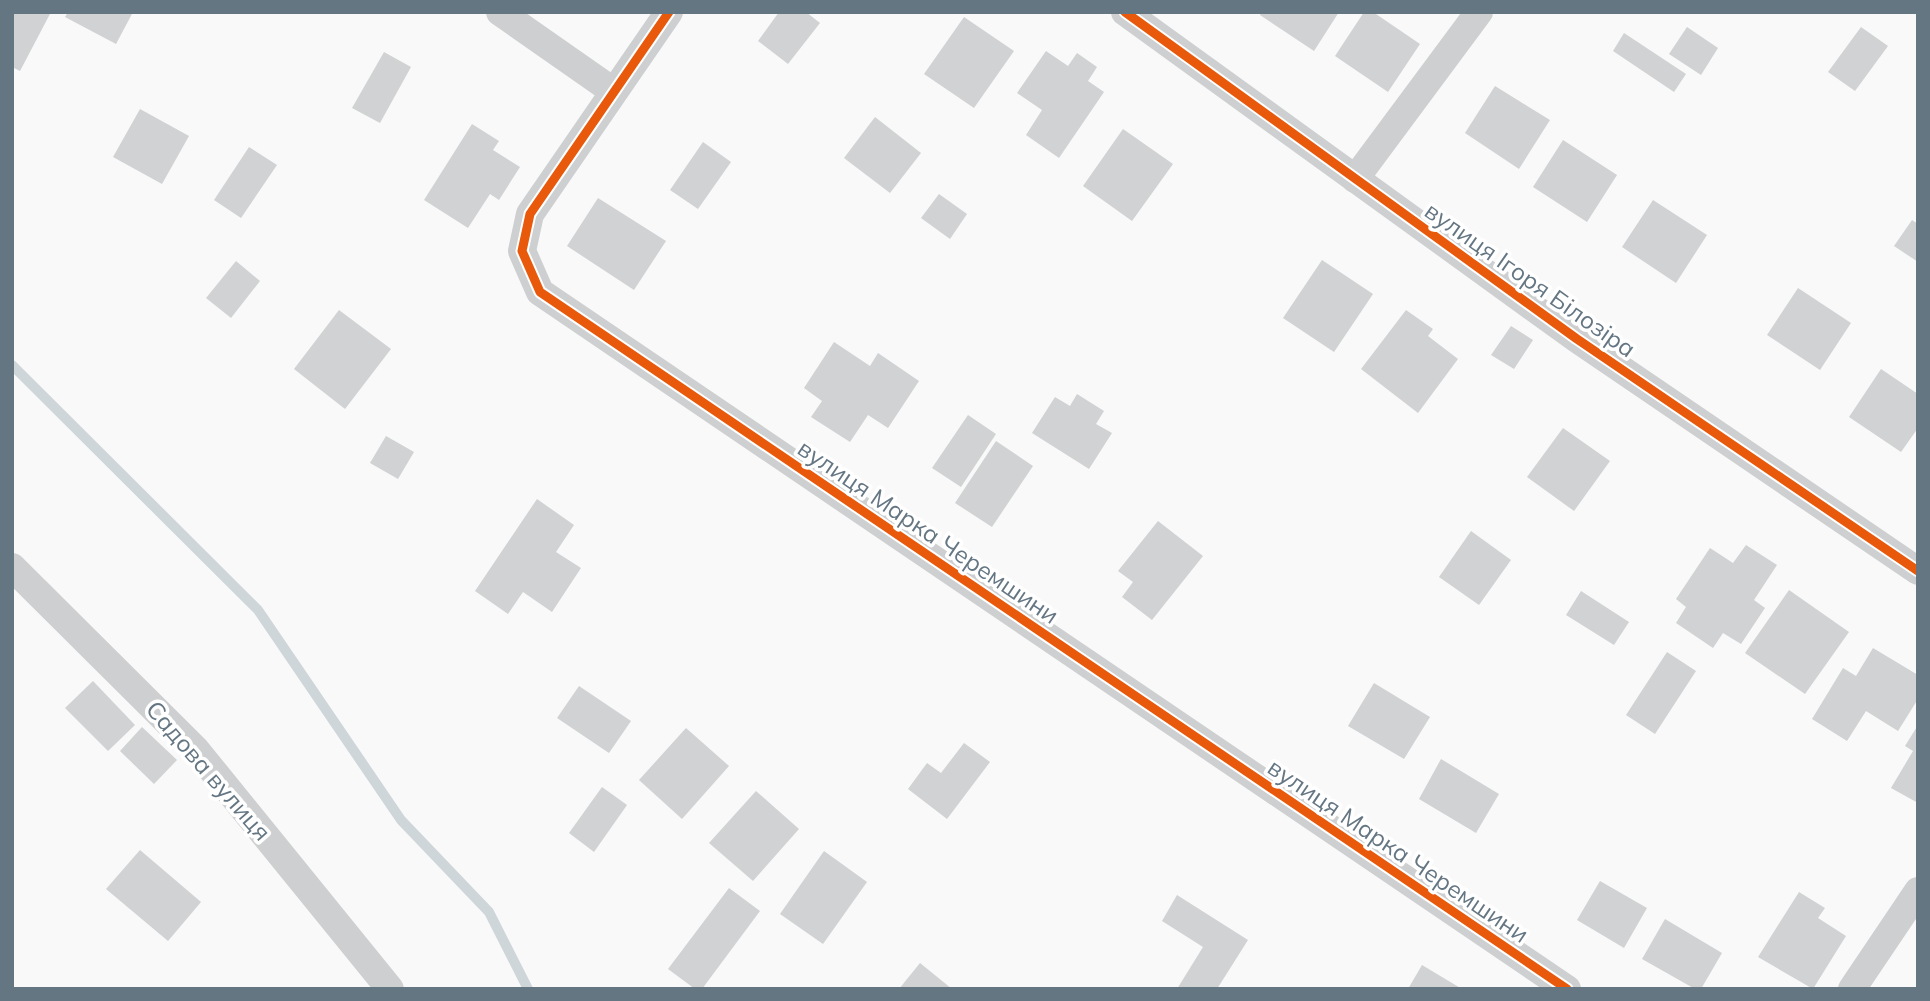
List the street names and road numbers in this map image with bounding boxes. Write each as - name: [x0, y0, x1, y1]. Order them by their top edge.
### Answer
- street label: вулиця Ігоря Білозіра: [1419, 195, 1642, 363]
- street label: вулиця Марка Черемшини: [792, 433, 1065, 630]
- street label: Садова вулиця: [140, 694, 278, 846]
- street label: вулиця Марка Черемшини: [1262, 752, 1535, 949]

